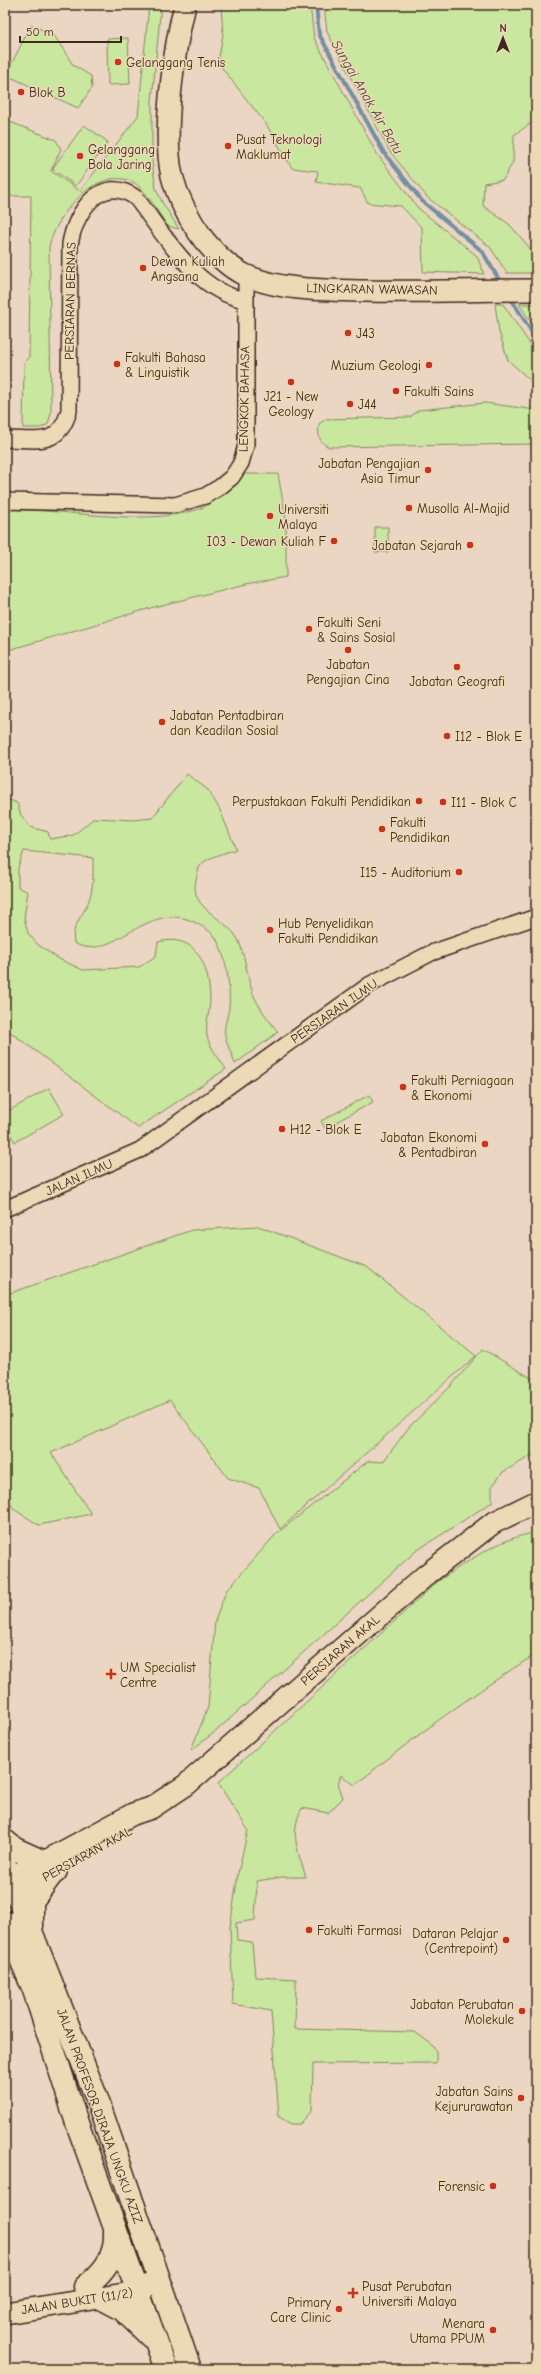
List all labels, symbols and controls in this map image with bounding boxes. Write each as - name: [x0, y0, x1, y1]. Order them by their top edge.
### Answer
- scale bar: [20, 18, 121, 44]
- north arrow: [483, 18, 523, 58]
- text: N: [499, 22, 507, 35]
- text: 50 m: [26, 25, 54, 39]
- water label: Sungai Anak Air Batu: [327, 37, 407, 157]
- place label: Gelanggang Tenis: [126, 55, 225, 70]
- marker: Gelanggang Tenis: [113, 57, 123, 67]
- place label: Blok B: [29, 85, 65, 100]
- marker: Blok B: [16, 87, 26, 97]
- place label: Pusat Teknologi Maklumat: [236, 132, 322, 162]
- marker: Pusat Teknologi Maklumat: [223, 141, 233, 151]
- place label: Gelanggang Bola Jaring: [88, 142, 155, 172]
- marker: Gelanggang Bola Jaring: [75, 151, 85, 161]
- street label: PERSIARAN BERNAS: [61, 242, 79, 360]
- place label: Dewan Kuliah Angsana: [151, 254, 225, 284]
- marker: Dewan Kuliah Angsana: [138, 263, 148, 273]
- street label: LINGKARAN WAWASAN: [306, 280, 438, 298]
- place label: J43: [356, 326, 375, 341]
- marker: J43: [343, 328, 353, 338]
- street label: LENGKOK BAHASA: [236, 345, 252, 452]
- place label: Fakulti Bahasa & Linguistik: [125, 350, 206, 380]
- place label: Muzium Geologi: [331, 358, 421, 373]
- marker: Fakulti Bahasa & Linguistik: [112, 359, 122, 369]
- marker: Muzium Geologi: [424, 360, 434, 370]
- marker: J21 - New Geology: [286, 377, 296, 387]
- place label: Fakulti Sains: [404, 384, 474, 399]
- marker: Fakulti Sains: [391, 386, 401, 396]
- place label: J21 - New Geology: [264, 389, 319, 419]
- place label: J44: [358, 397, 377, 412]
- marker: J44: [345, 399, 355, 409]
- place label: Jabatan Pengajian Asia Timur: [318, 456, 421, 486]
- marker: Jabatan Pengajian Asia Timur: [423, 465, 433, 475]
- place label: Musolla Al-Majid: [417, 501, 510, 516]
- place label: Universiti Malaya: [278, 502, 329, 532]
- marker: Musolla Al-Majid: [404, 503, 414, 513]
- marker: Universiti Malaya: [265, 511, 275, 521]
- place label: I03 - Dewan Kuliah F: [207, 534, 326, 549]
- marker: I03 - Dewan Kuliah F: [329, 536, 339, 546]
- place label: Jabatan Sejarah: [372, 538, 462, 553]
- marker: Jabatan Sejarah: [465, 540, 475, 550]
- place label: Fakulti Seni & Sains Sosial: [317, 615, 395, 645]
- marker: Fakulti Seni & Sains Sosial: [304, 624, 314, 634]
- marker: Jabatan Pengajian Cina: [343, 645, 353, 655]
- place label: Jabatan Pengajian Cina: [306, 657, 390, 687]
- marker: Jabatan Geografi: [452, 662, 462, 672]
- place label: Jabatan Geografi: [409, 674, 505, 689]
- place label: Jabatan Pentadbiran dan Keadilan Sosial: [170, 708, 284, 738]
- marker: Jabatan Pentadbiran dan Keadilan Sosial: [157, 717, 167, 727]
- place label: I12 - Blok E: [455, 729, 522, 744]
- marker: I12 - Blok E: [442, 731, 452, 741]
- place label: Perpustakaan Fakulti Pendidikan: [232, 794, 411, 809]
- place label: I11 - Blok C: [451, 795, 517, 810]
- marker: Perpustakaan Fakulti Pendidikan: [414, 796, 424, 806]
- marker: I11 - Blok C: [438, 797, 448, 807]
- place label: Fakulti Pendidikan: [390, 815, 450, 845]
- marker: Fakulti Pendidikan: [377, 824, 387, 834]
- place label: I15 - Auditorium: [360, 865, 451, 880]
- marker: I15 - Auditorium: [454, 867, 464, 877]
- place label: Hub Penyelidikan Fakulti Pendidikan: [278, 916, 378, 946]
- marker: Hub Penyelidikan Fakulti Pendidikan: [265, 925, 275, 935]
- street label: PERSIARAN ILMU: [288, 976, 380, 1046]
- place label: Fakulti Perniagaan & Ekonomi: [411, 1073, 514, 1103]
- marker: Fakulti Perniagaan & Ekonomi: [398, 1082, 408, 1092]
- place label: H12 - Blok E: [290, 1122, 362, 1137]
- marker: H12 - Blok E: [277, 1124, 287, 1134]
- place label: Jabatan Ekonomi & Pentadbiran: [381, 1130, 477, 1160]
- marker: Jabatan Ekonomi & Pentadbiran: [480, 1139, 490, 1149]
- street label: JALAN ILMU: [43, 1156, 115, 1198]
- street label: PERSIARAN AKAL: [297, 1611, 383, 1688]
- place label: UM Specialist Centre: [120, 1660, 197, 1690]
- marker: UM Specialist Centre: [105, 1668, 117, 1680]
- street label: PERSIARAN AKAL: [40, 1823, 135, 1885]
- place label: Fakulti Farmasi: [317, 1923, 402, 1938]
- marker: Fakulti Farmasi: [304, 1925, 314, 1935]
- place label: Dataran Pelajar (Centrepoint): [412, 1926, 499, 1956]
- marker: Dataran Pelajar (Centrepoint): [501, 1935, 511, 1945]
- place label: Jabatan Perubatan Molekule: [410, 1997, 514, 2027]
- street label: JALAN PROFESOR DIRAJA UNGKU AZIZ: [54, 2006, 146, 2226]
- marker: Jabatan Perubatan Molekule: [517, 2006, 527, 2016]
- place label: Jabatan Sains Kejururawatan: [435, 2084, 513, 2114]
- marker: Jabatan Sains Kejururawatan: [516, 2093, 526, 2103]
- place label: Forensic: [438, 2179, 485, 2194]
- marker: Forensic: [488, 2181, 498, 2191]
- place label: Pusat Perubatan Universiti Malaya: [362, 2279, 457, 2309]
- street label: JALAN BUKIT (11/2): [20, 2285, 134, 2317]
- marker: Pusat Perubatan Universiti Malaya: [347, 2287, 359, 2299]
- place label: Primary Care Clinic: [270, 2295, 331, 2325]
- marker: Primary Care Clinic: [334, 2304, 344, 2314]
- place label: Menara Utama PPUM: [410, 2316, 485, 2346]
- marker: Menara Utama PPUM: [488, 2325, 498, 2335]

